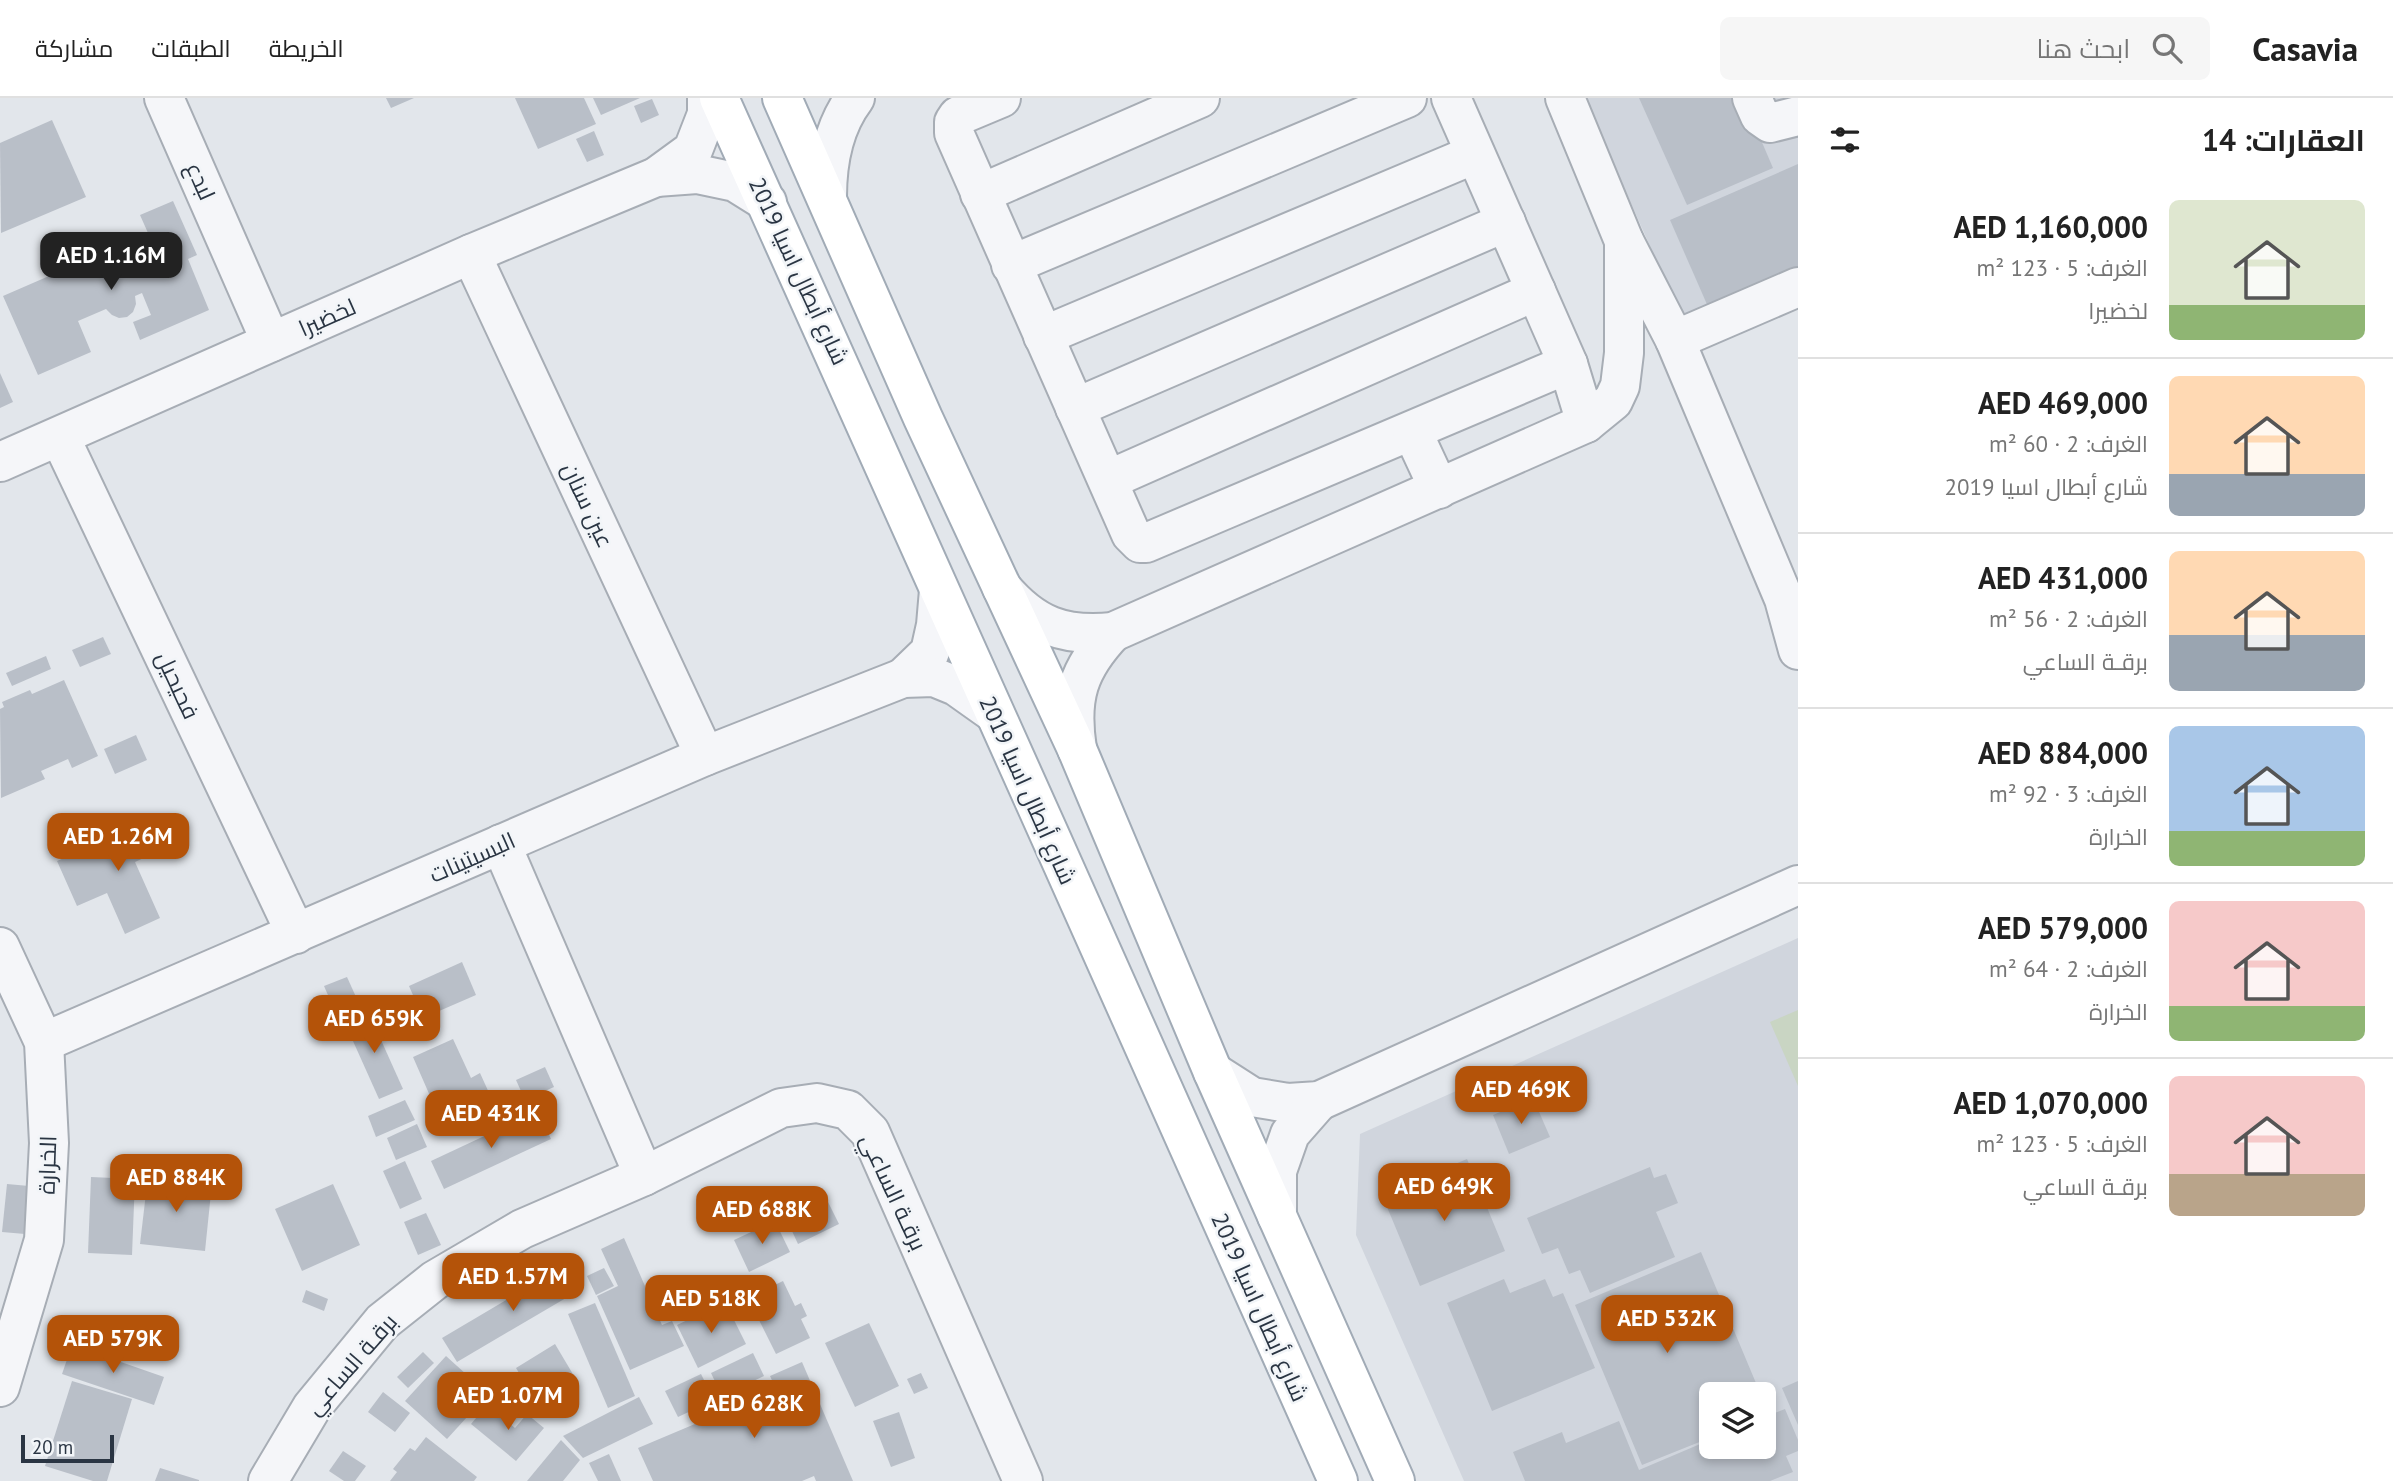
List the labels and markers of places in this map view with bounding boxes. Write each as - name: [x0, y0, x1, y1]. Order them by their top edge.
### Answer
- pin: AED 1.16M: [31, 232, 191, 292]
- pin: AED 1.26M: [38, 814, 198, 873]
- pin: AED 659K: [302, 996, 446, 1055]
- pin: AED 469K: [1449, 1066, 1593, 1126]
- pin: AED 431K: [419, 1090, 563, 1150]
- pin: AED 884K: [104, 1154, 248, 1214]
- pin: AED 649K: [1372, 1164, 1516, 1223]
- pin: AED 688K: [690, 1186, 834, 1246]
- pin: AED 1.57M: [433, 1254, 593, 1313]
- pin: AED 518K: [639, 1276, 783, 1335]
- pin: AED 532K: [1595, 1296, 1739, 1355]
- pin: AED 579K: [41, 1316, 185, 1375]
- pin: AED 1.07M: [428, 1372, 588, 1432]
- pin: AED 628K: [682, 1380, 826, 1440]

